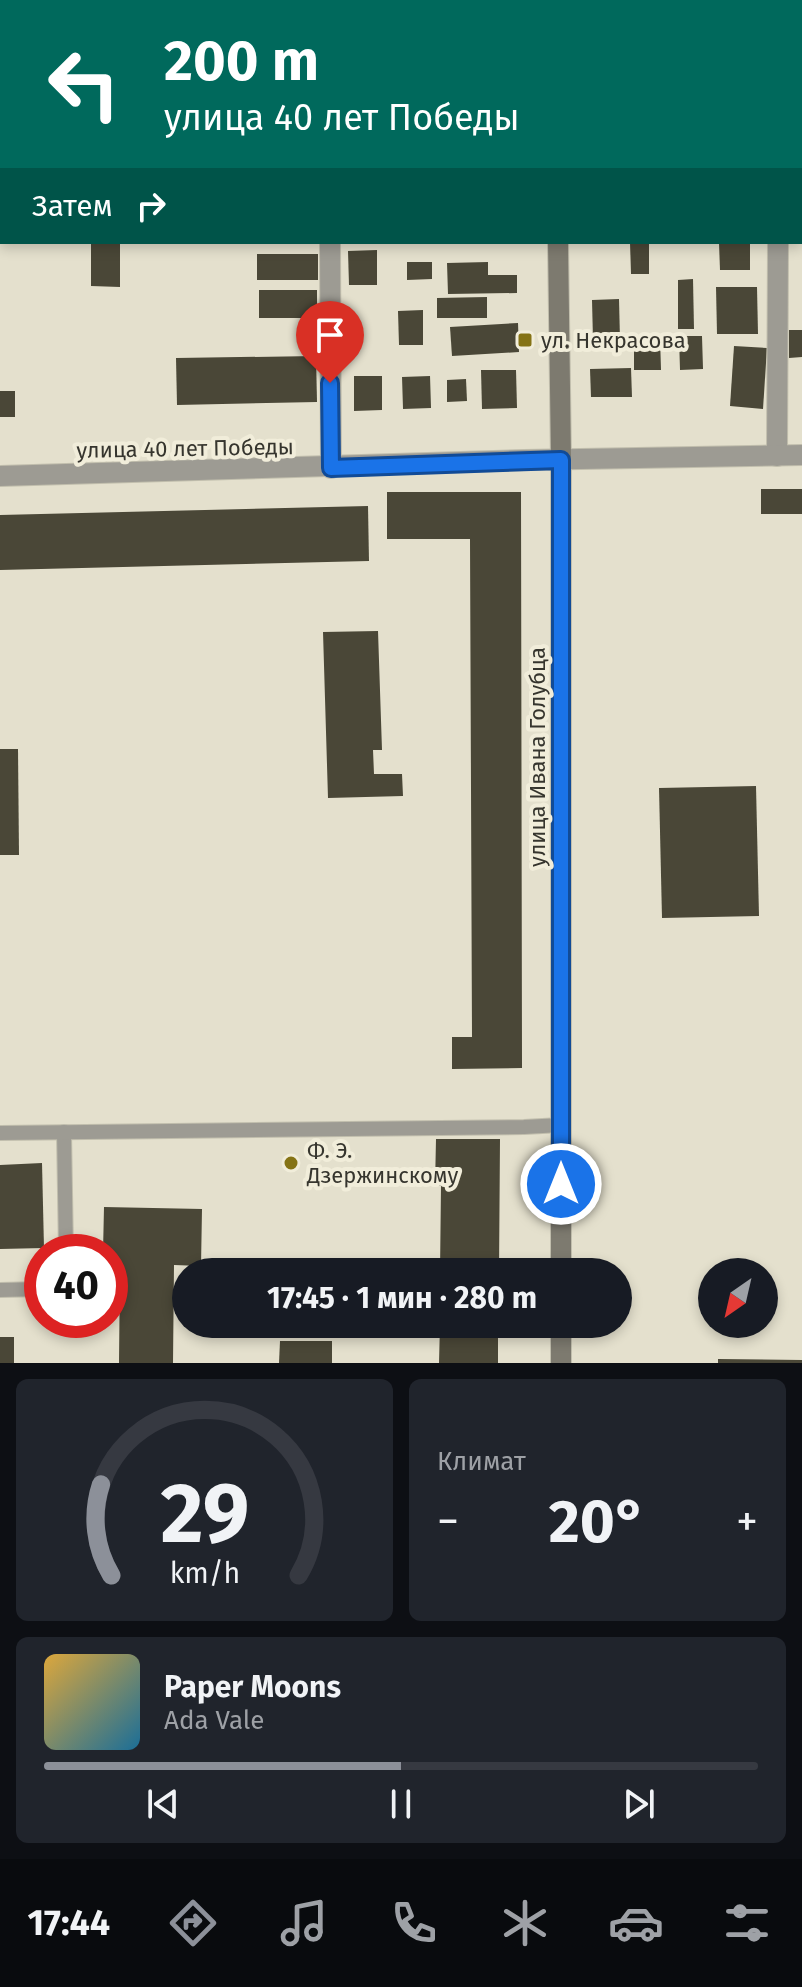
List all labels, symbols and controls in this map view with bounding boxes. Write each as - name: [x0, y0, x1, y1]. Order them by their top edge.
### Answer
- text: 200 m: [164, 28, 319, 95]
- icon: left: [32, 32, 136, 136]
- text: улица 40 лет Победы: [164, 96, 520, 140]
- icon: right: [129, 184, 173, 228]
- text: Затем: [32, 188, 113, 224]
- pin: [296, 301, 364, 383]
- icon: arrive: [308, 313, 352, 357]
- place label: ул. Некрасова: [541, 327, 686, 354]
- marker: ул. Некрасова: [516, 331, 534, 349]
- street label: улица 40 лет Победы: [76, 433, 294, 464]
- street label: улица Ивана Голубца: [524, 647, 551, 867]
- place label: Ф. Э. Дзержинскому: [306, 1137, 459, 1189]
- position arrow: [519, 1142, 603, 1226]
- marker: Ф. Э. Дзержинскому: [282, 1154, 300, 1172]
- speed limit sign: 40: [24, 1234, 128, 1338]
- north arrow: [698, 1258, 778, 1338]
- map controls: [698, 1258, 778, 1338]
- text: 17:45 · 1 мин · 280 m: [267, 1280, 537, 1316]
- text: Климат: [437, 1446, 526, 1477]
- text: 29: [160, 1464, 249, 1564]
- text: 20°: [549, 1486, 646, 1558]
- text: −: [437, 1495, 459, 1548]
- text: +: [736, 1495, 758, 1548]
- text: km/h: [169, 1556, 240, 1591]
- text: Paper Moons: [164, 1669, 341, 1705]
- text: Ada Vale: [164, 1705, 264, 1736]
- icon: previous: [141, 1782, 185, 1826]
- icon: pause: [379, 1782, 423, 1826]
- icon: next: [617, 1782, 661, 1826]
- icon: directions: [165, 1895, 221, 1951]
- icon: music: [276, 1895, 332, 1951]
- icon: phone: [386, 1895, 442, 1951]
- icon: climate: [497, 1895, 553, 1951]
- icon: car: [608, 1895, 664, 1951]
- icon: filters: [719, 1895, 775, 1951]
- text: 17:44: [27, 1901, 110, 1945]

